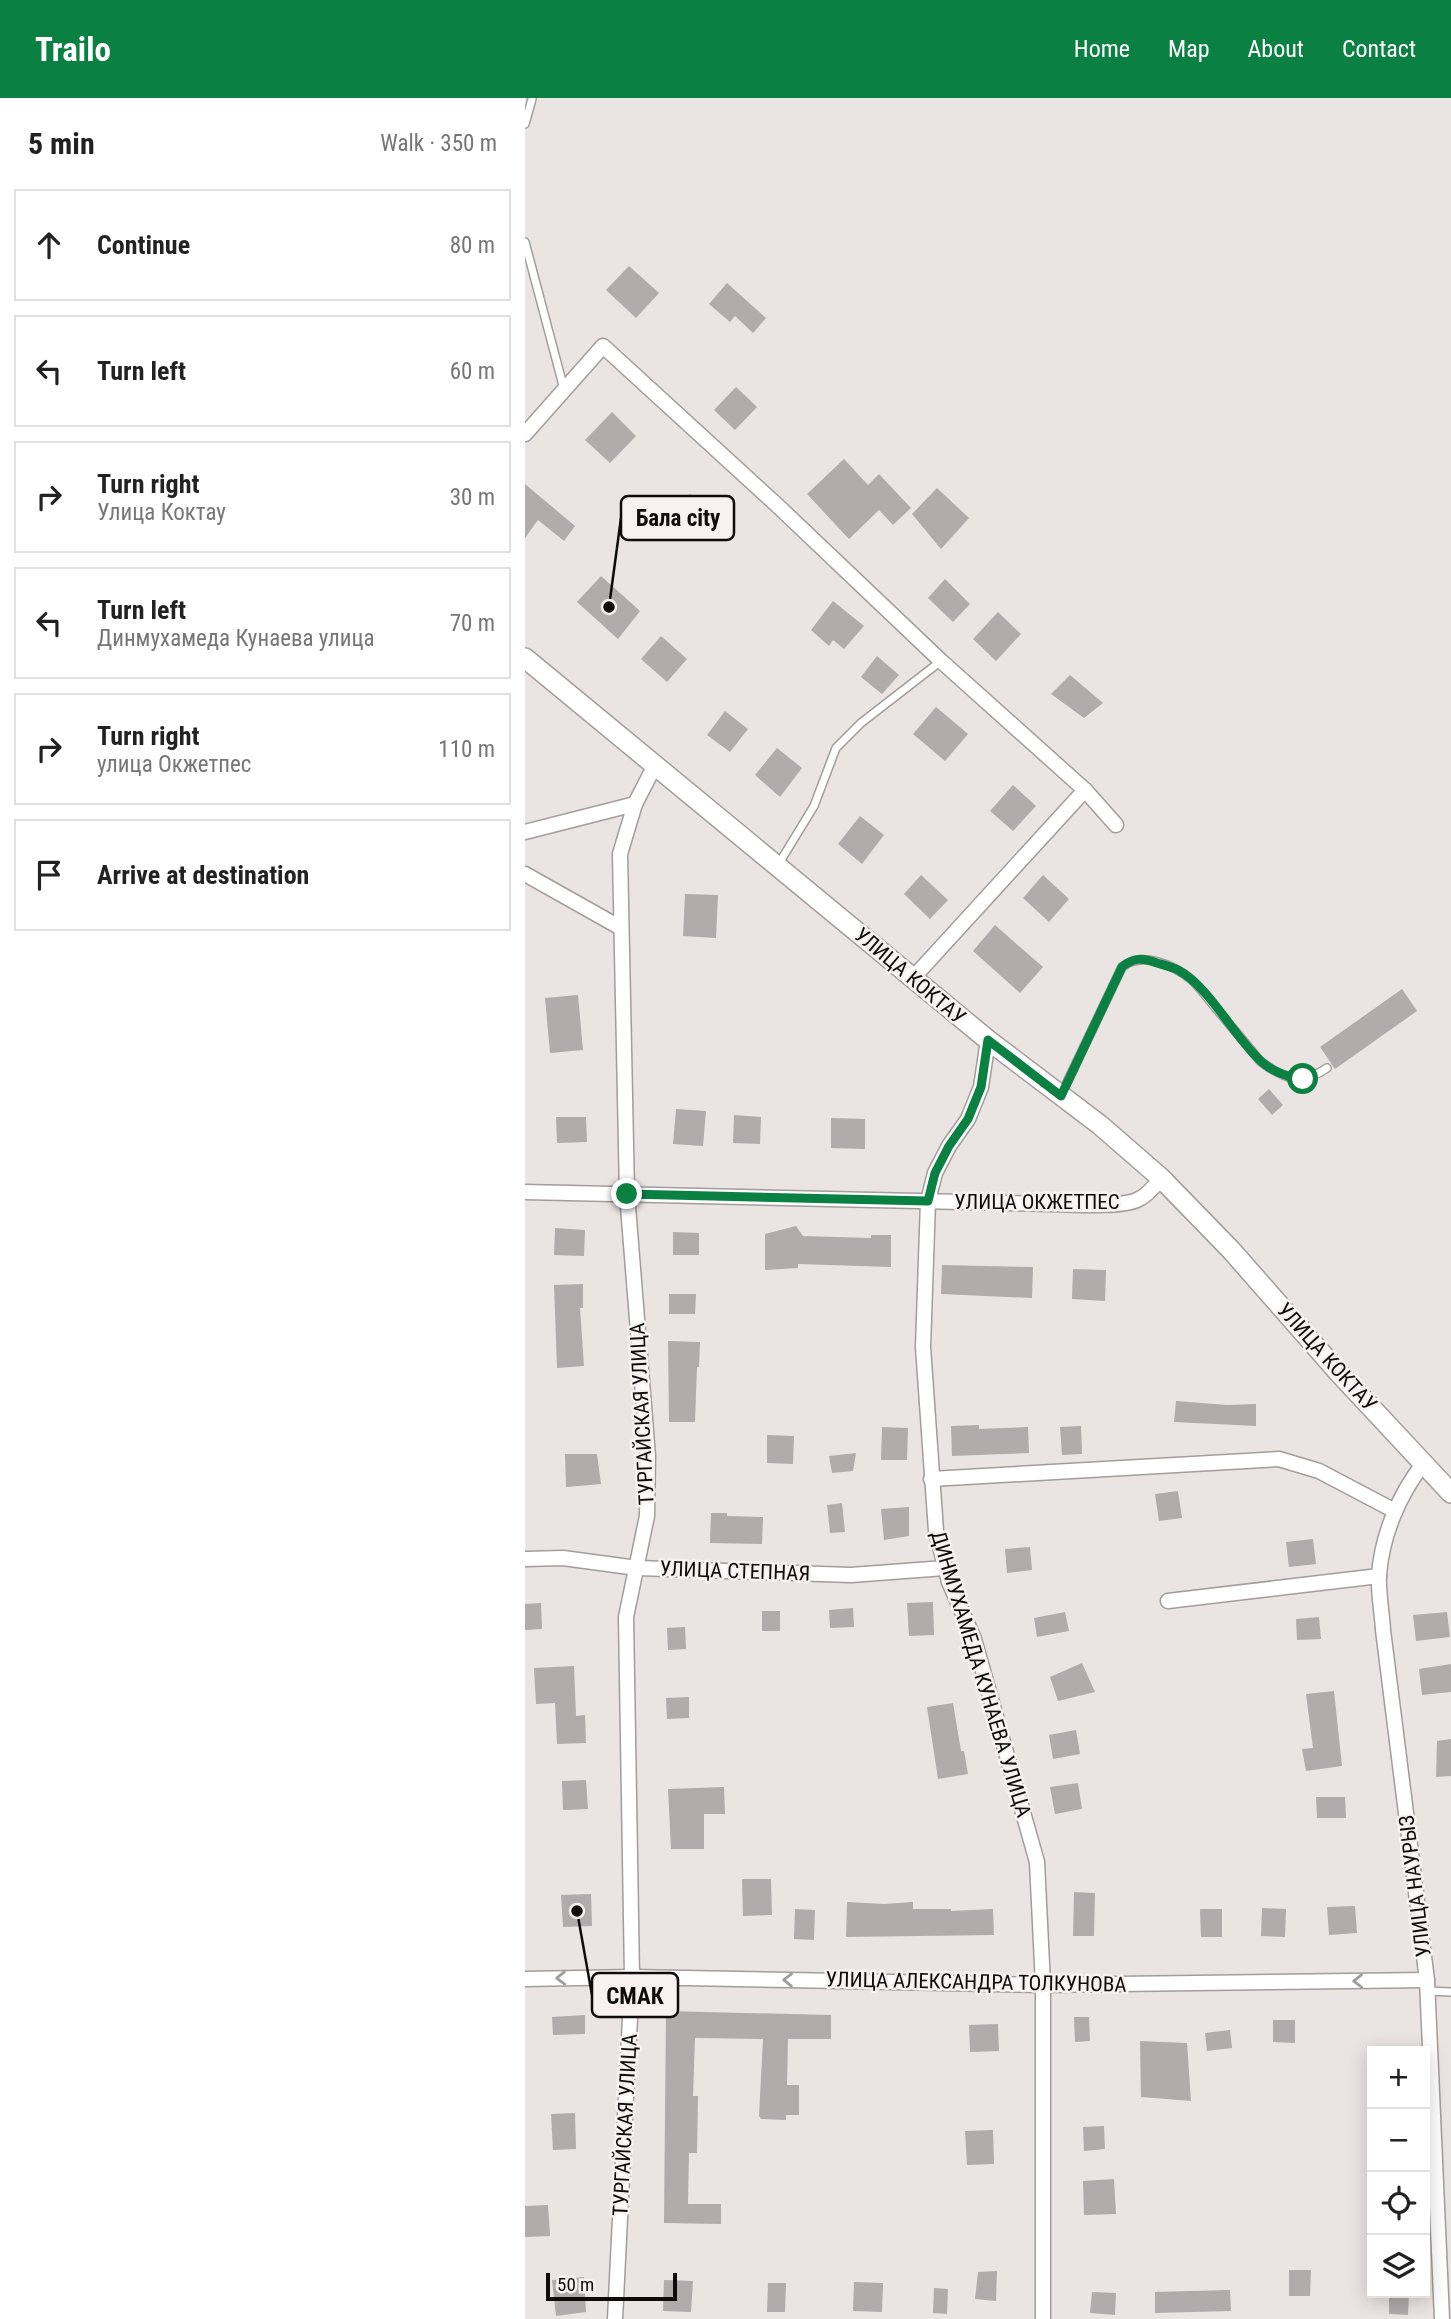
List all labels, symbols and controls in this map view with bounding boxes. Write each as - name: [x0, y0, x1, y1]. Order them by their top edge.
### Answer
- text: Trailo: [35, 30, 111, 69]
- text: Home: [1074, 35, 1130, 63]
- text: Map: [1168, 35, 1210, 63]
- text: About: [1248, 35, 1304, 63]
- text: Contact: [1342, 35, 1416, 63]
- text: 5 min: [28, 126, 95, 161]
- text: Walk · 350 m: [380, 130, 497, 157]
- icon: ahead: [30, 226, 68, 264]
- text: Continue: [97, 230, 190, 260]
- text: 80 m: [450, 232, 495, 259]
- icon: left: [30, 352, 68, 390]
- text: Turn left: [97, 356, 186, 386]
- text: 60 m: [450, 358, 495, 385]
- text: Turn right: [97, 469, 199, 499]
- icon: right: [30, 478, 68, 516]
- text: 30 m: [450, 484, 495, 511]
- callout: Бала city: [621, 496, 734, 540]
- text: Улица Коктау: [97, 499, 226, 526]
- text: Бала city: [636, 505, 721, 532]
- text: Turn left: [97, 595, 186, 625]
- icon: left: [30, 604, 68, 642]
- text: 70 m: [450, 610, 495, 637]
- text: Динмухамеда Кунаева улица: [97, 625, 374, 652]
- text: Turn right: [97, 721, 199, 751]
- icon: right: [30, 730, 68, 768]
- text: 110 m: [438, 736, 495, 763]
- text: улица Окжетпес: [97, 751, 251, 778]
- icon: arrive: [30, 856, 68, 894]
- text: Arrive at destination: [97, 860, 309, 890]
- street label: УЛИЦА КОКТАУ: [850, 923, 970, 1029]
- route start: [1287, 1063, 1318, 1094]
- route end: [611, 1178, 642, 1209]
- street label: УЛИЦА ОКЖЕТПЕС: [954, 1190, 1120, 1214]
- street label: УЛИЦА КОКТАУ: [1272, 1298, 1382, 1416]
- street label: ТУРГАЙСКАЯ УЛИЦА: [625, 1322, 659, 1506]
- street label: ДИНМУХАМЕДА КУНАЕВА УЛИЦА: [926, 1528, 1036, 1820]
- street label: УЛИЦА СТЕПНАЯ: [659, 1556, 811, 1586]
- street label: УЛИЦА НАУРЫЗ: [1394, 1814, 1436, 1958]
- street label: УЛИЦА АЛЕКСАНДРА ТОЛКУНОВА: [825, 1967, 1127, 1997]
- one-way arrow: [555, 1970, 565, 1986]
- one-way arrow: [782, 1972, 793, 1988]
- callout: СМАК: [592, 1973, 678, 2017]
- one-way arrow: [1353, 1973, 1363, 1989]
- text: СМАК: [606, 1983, 665, 2010]
- street label: ТУРГАЙСКАЯ УЛИЦА: [608, 2033, 642, 2217]
- map controls: [1367, 2046, 1430, 2298]
- button: +: [1367, 2046, 1430, 2109]
- button: −: [1367, 2109, 1430, 2172]
- button: locate: [1367, 2172, 1430, 2235]
- button: layers: [1367, 2235, 1430, 2298]
- scale bar: [546, 2270, 677, 2302]
- text: 50 m: [557, 2273, 594, 2296]

